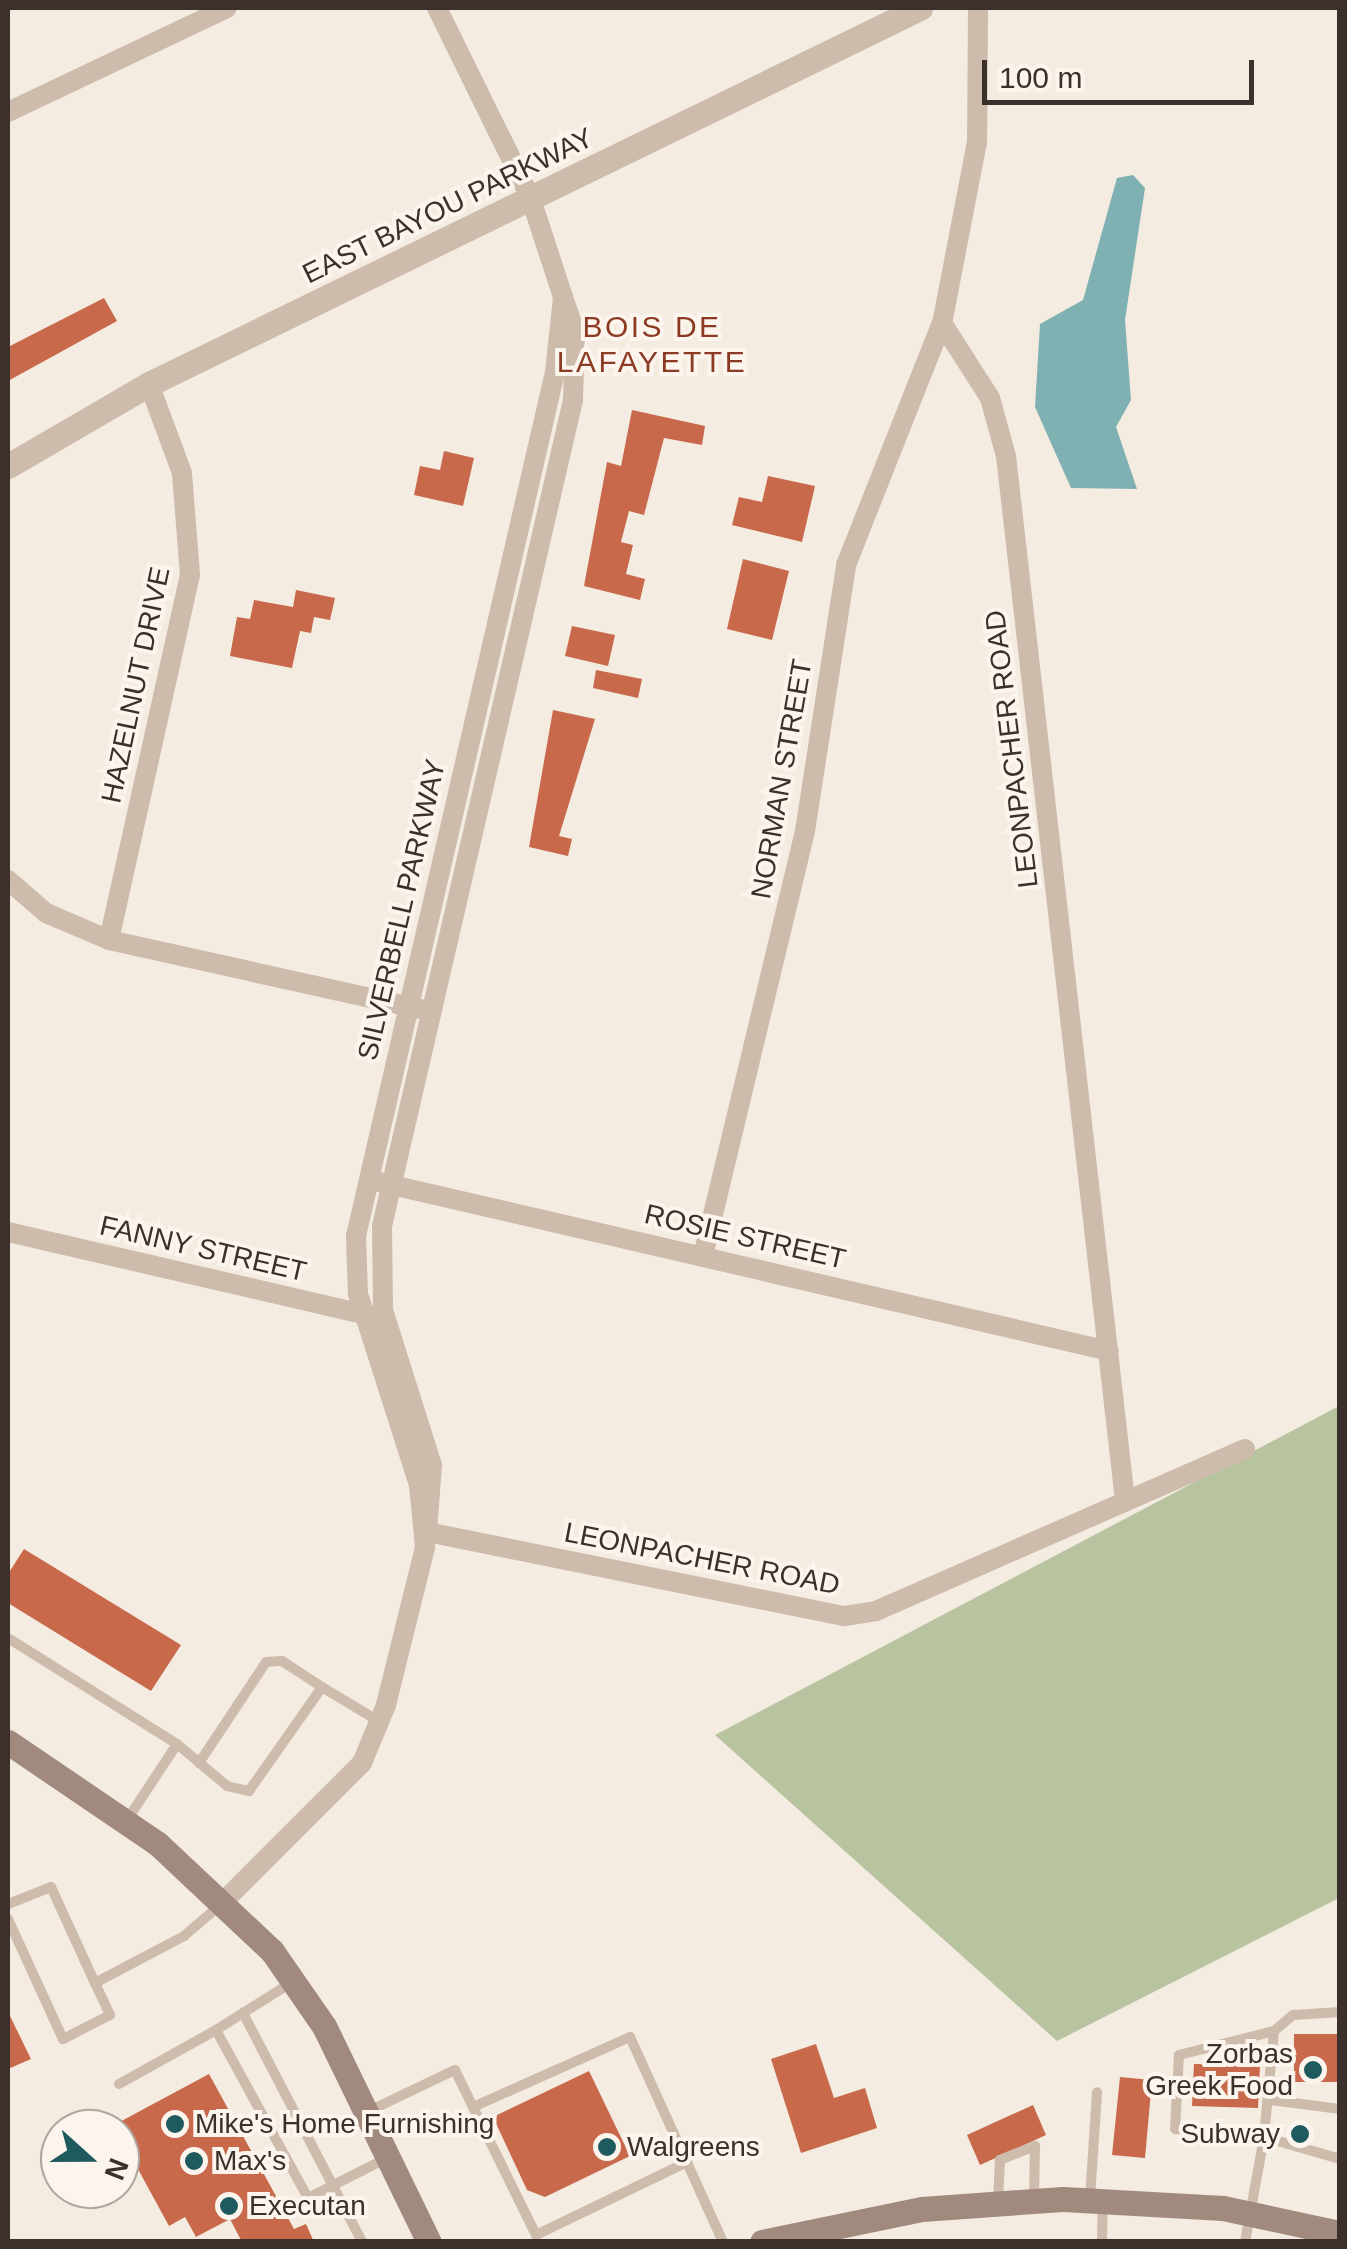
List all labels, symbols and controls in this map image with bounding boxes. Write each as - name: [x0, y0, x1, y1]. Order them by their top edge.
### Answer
- scale bar: [987, 40, 1260, 102]
- text: 100 m: [999, 61, 1082, 94]
- street label: EAST BAYOU PARKWAY: [297, 121, 599, 291]
- district label: BOIS DE LAFAYETTE: [557, 309, 747, 380]
- street label: HAZELNUT DRIVE: [94, 564, 178, 806]
- street label: LEONPACHER ROAD: [978, 608, 1046, 890]
- street label: NORMAN STREET: [744, 657, 820, 901]
- street label: SILVERBELL PARKWAY: [351, 756, 453, 1064]
- street label: ROSIE STREET: [641, 1198, 849, 1276]
- street label: FANNY STREET: [96, 1209, 310, 1289]
- street label: LEONPACHER ROAD: [562, 1516, 842, 1602]
- place label: Zorbas Greek Food: [1145, 2037, 1293, 2103]
- marker: Zorbas Greek Food: [1302, 2059, 1324, 2081]
- place label: Mike's Home Furnishing: [195, 2107, 494, 2141]
- north arrow: [40, 2109, 140, 2209]
- marker: Mike's Home Furnishing: [164, 2113, 186, 2135]
- place label: Subway: [1180, 2117, 1280, 2151]
- marker: Subway: [1289, 2123, 1311, 2145]
- place label: Walgreens: [627, 2130, 760, 2164]
- marker: Walgreens: [596, 2136, 618, 2158]
- place label: Max's: [214, 2144, 286, 2178]
- marker: Max's: [183, 2150, 205, 2172]
- text: N: [99, 2154, 135, 2184]
- place label: Executan: [249, 2189, 366, 2223]
- marker: Executan: [218, 2195, 240, 2217]

